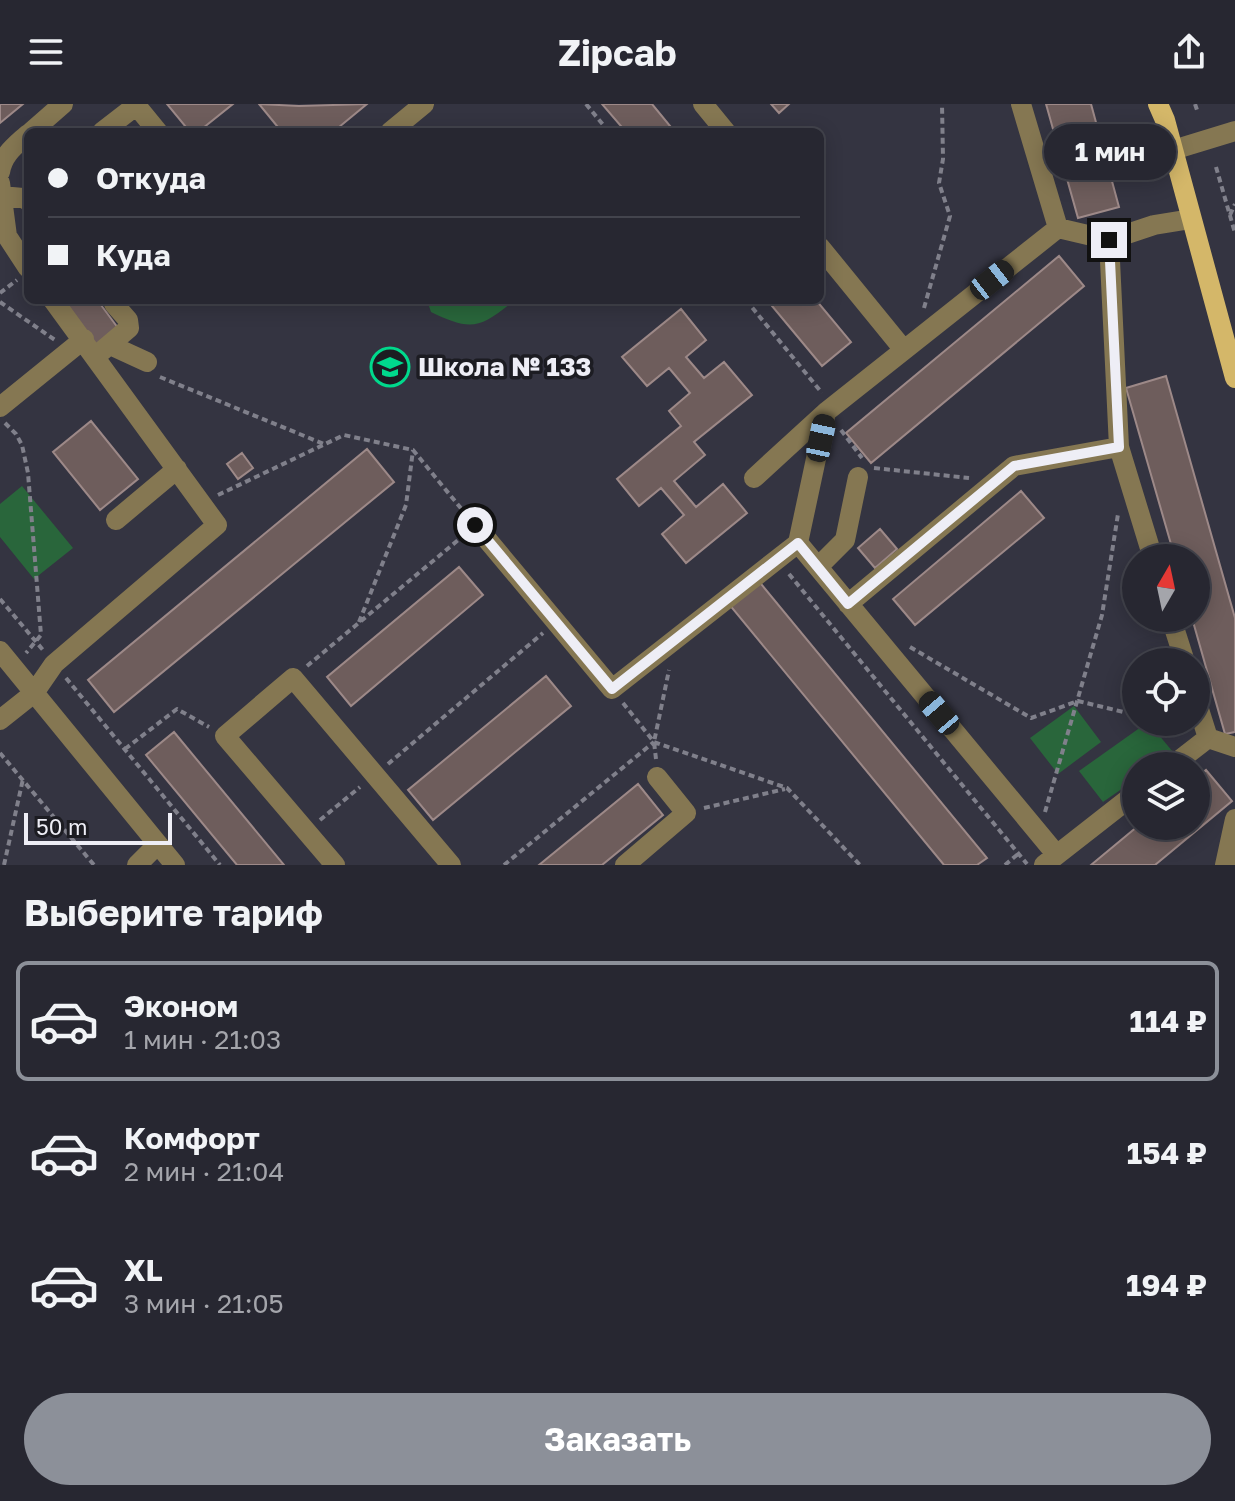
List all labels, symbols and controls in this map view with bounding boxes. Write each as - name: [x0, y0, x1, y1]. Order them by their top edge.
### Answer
- icon: menu: [24, 30, 68, 74]
- icon: share: [1167, 30, 1211, 74]
- text: Zipcab: [558, 31, 677, 74]
- callout: 1 мин: [1043, 124, 1175, 180]
- text: 1 мин: [1075, 136, 1145, 167]
- text: Откуда: [96, 160, 206, 196]
- route end: [1091, 222, 1127, 258]
- text: Куда: [96, 237, 171, 273]
- car: [966, 256, 1018, 304]
- school or university icon: Школа № 133: [369, 346, 411, 388]
- place label: Школа № 133: [418, 351, 591, 382]
- car: [804, 412, 838, 464]
- route start: [457, 507, 493, 543]
- north arrow: [1122, 544, 1210, 632]
- map controls: [1122, 544, 1210, 840]
- button: locate: [1122, 648, 1210, 736]
- car: [914, 687, 964, 739]
- button: layers: [1122, 752, 1210, 840]
- scale bar: [24, 809, 172, 845]
- text: 50 m: [36, 813, 87, 840]
- text: Выберите тариф: [24, 891, 323, 934]
- icon: car: [28, 985, 100, 1057]
- text: Эконом: [124, 988, 238, 1024]
- text: 114 ₽: [1130, 1003, 1207, 1039]
- text: 1 мин · 21:03: [124, 1024, 281, 1055]
- icon: car: [28, 1117, 100, 1189]
- text: Комфорт: [124, 1120, 260, 1156]
- text: 154 ₽: [1127, 1135, 1207, 1171]
- text: 2 мин · 21:04: [124, 1156, 284, 1187]
- icon: car: [28, 1249, 100, 1321]
- text: XL: [124, 1252, 163, 1288]
- text: 194 ₽: [1126, 1267, 1207, 1303]
- text: 3 мин · 21:05: [124, 1288, 284, 1319]
- button: Заказать: [24, 1393, 1211, 1485]

